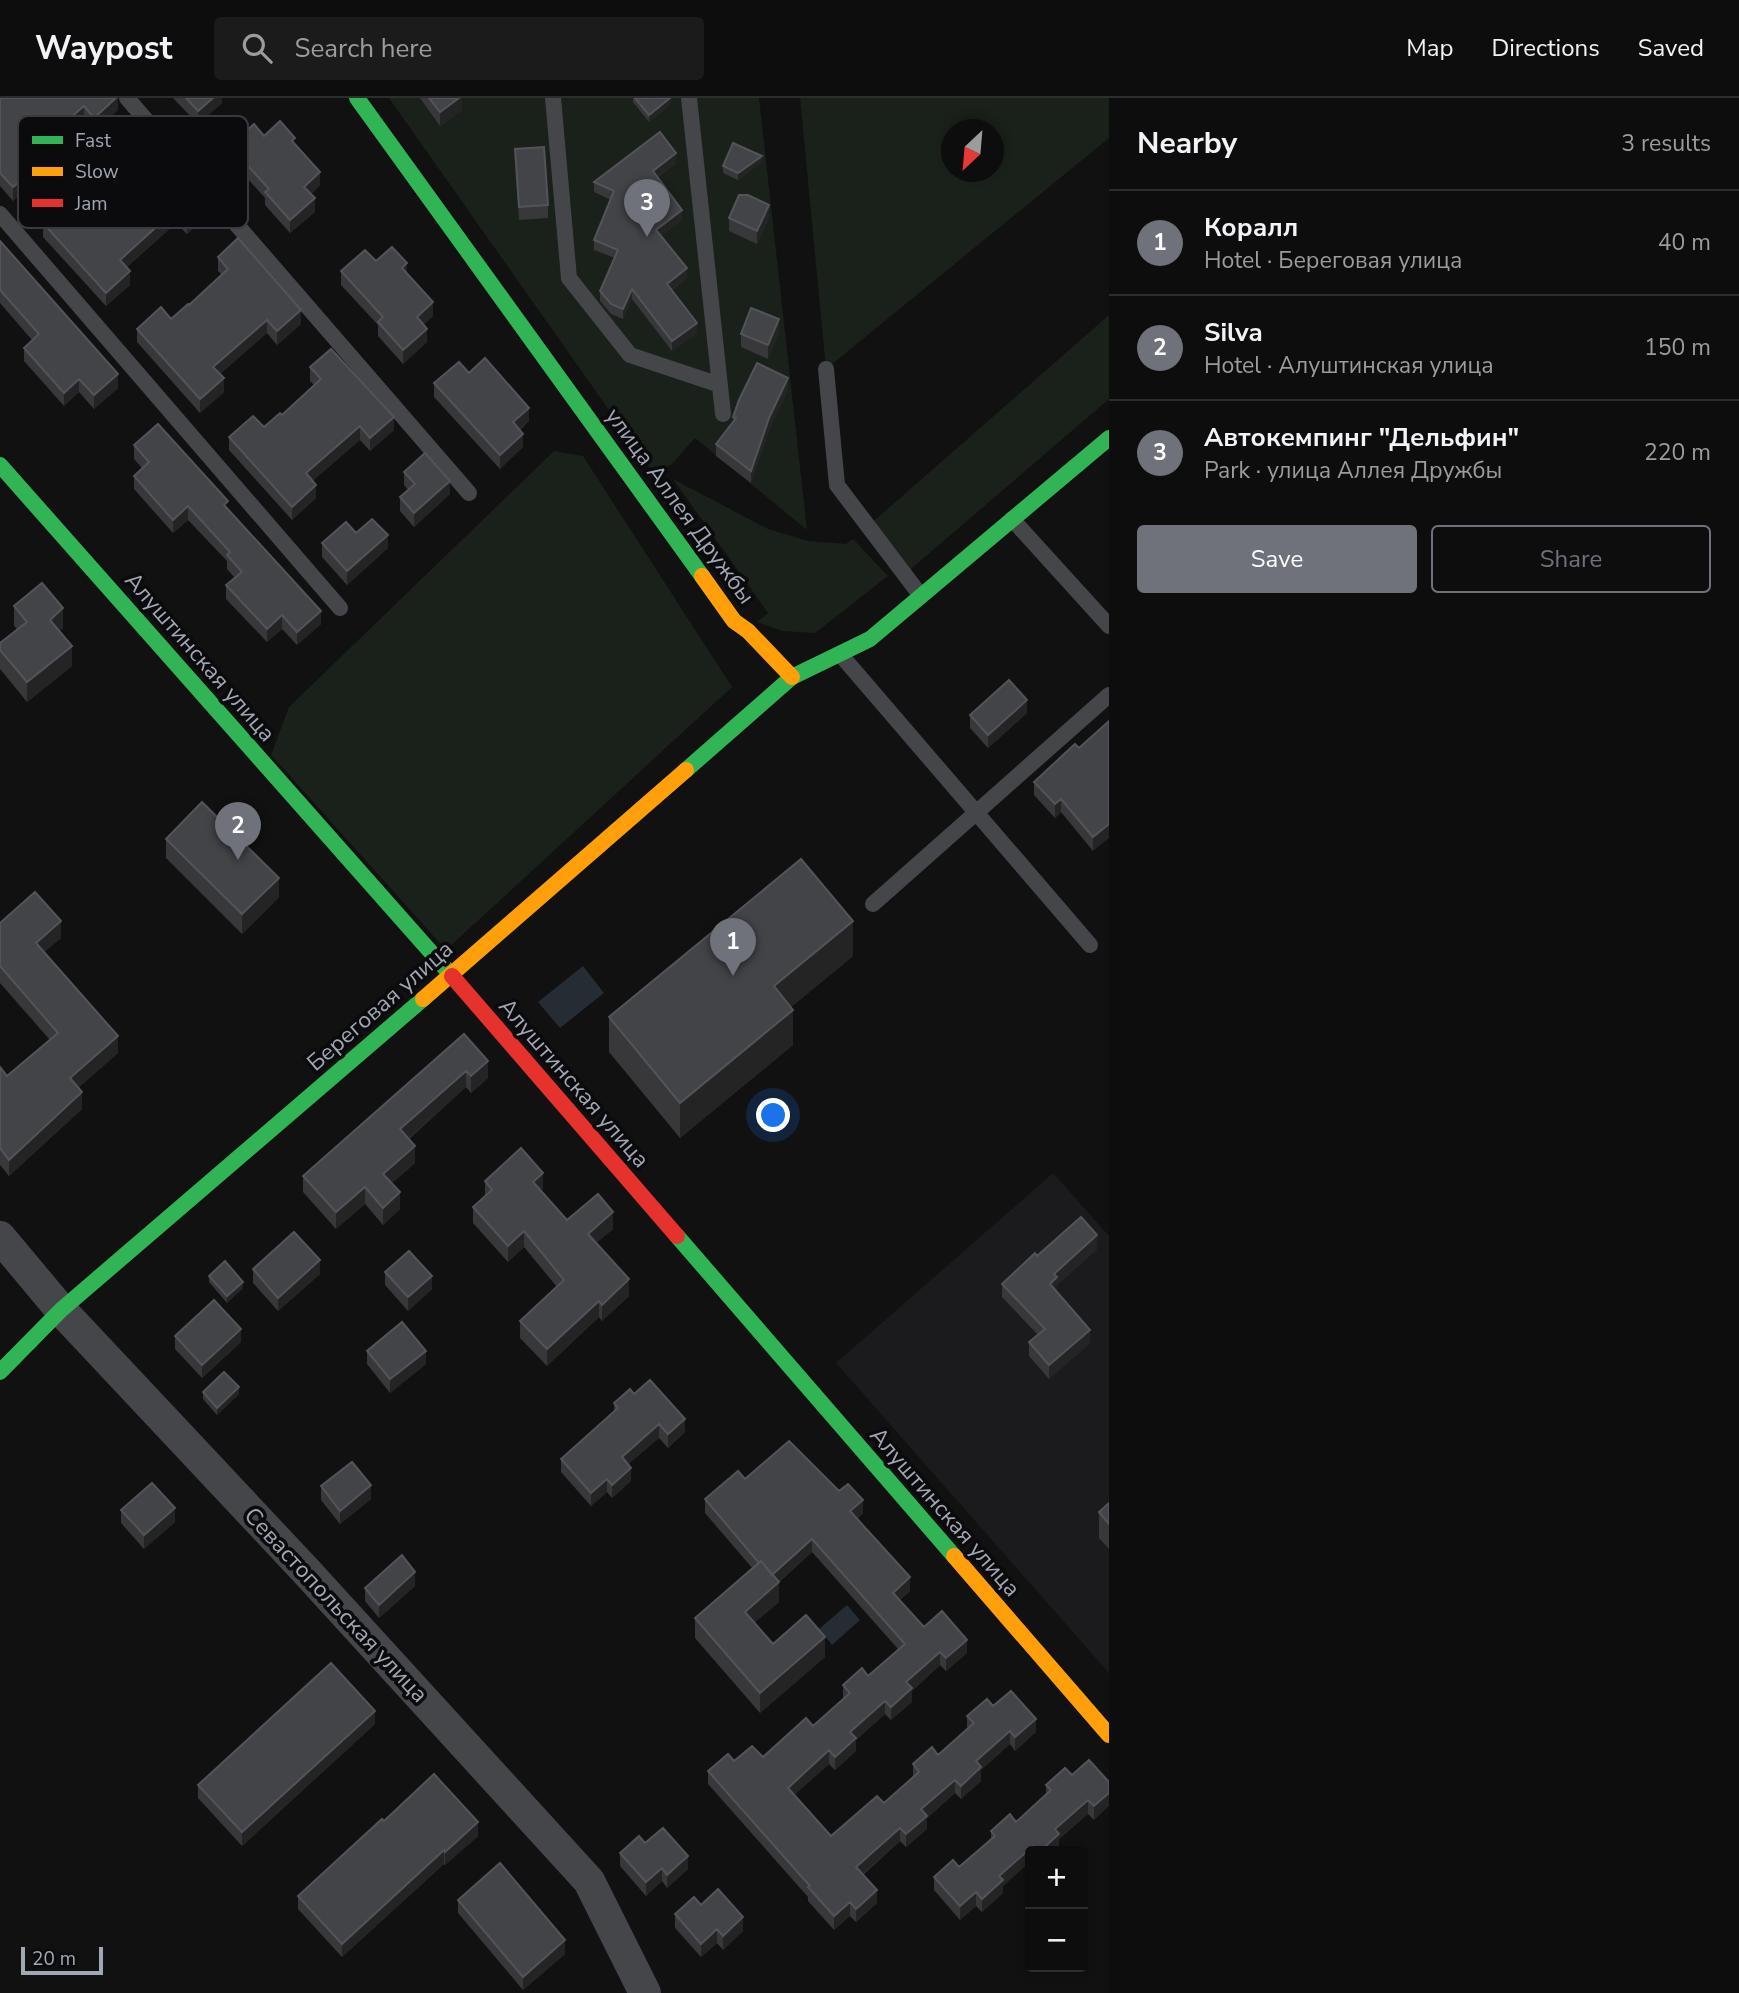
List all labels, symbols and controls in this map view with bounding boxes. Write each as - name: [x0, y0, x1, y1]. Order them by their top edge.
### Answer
- search box: [214, 17, 704, 80]
- text: Waypost: [35, 26, 172, 71]
- icon: search: [238, 29, 276, 67]
- text: Search here: [294, 31, 432, 66]
- text: Map: [1406, 32, 1453, 64]
- text: Directions: [1491, 32, 1600, 64]
- text: Saved: [1638, 32, 1704, 64]
- legend: [18, 116, 248, 228]
- north arrow: [941, 119, 1004, 182]
- text: Nearby: [1137, 123, 1237, 164]
- text: Fast: [75, 128, 111, 154]
- text: 3 results: [1621, 128, 1711, 159]
- text: Slow: [75, 159, 119, 185]
- pin: 3: [624, 179, 670, 237]
- text: Jam: [74, 191, 108, 217]
- text: Коралл: [1204, 210, 1298, 245]
- text: 1: [1153, 227, 1167, 258]
- text: 40 m: [1658, 227, 1711, 258]
- text: Hotel · Береговая улица: [1204, 245, 1462, 276]
- text: Silva: [1204, 315, 1263, 350]
- text: 2: [1153, 332, 1167, 363]
- text: 150 m: [1644, 332, 1711, 363]
- text: Hotel · Алуштинская улица: [1204, 350, 1494, 381]
- street label: улица Аллея Дружбы: [598, 402, 762, 610]
- text: Автокемпинг "Дельфин": [1204, 420, 1519, 455]
- text: 3: [1153, 437, 1167, 468]
- text: 220 m: [1644, 437, 1711, 468]
- text: Park · улица Аллея Дружбы: [1204, 455, 1502, 486]
- button: Save: [1137, 525, 1417, 593]
- button: Share: [1431, 525, 1711, 593]
- street label: Алуштинская улица: [118, 566, 282, 748]
- pin: 2: [215, 802, 261, 860]
- pin: 1: [710, 918, 756, 976]
- street label: Береговая улица: [300, 934, 460, 1078]
- street label: Алуштинская улица: [492, 992, 656, 1174]
- your location: [756, 1098, 790, 1132]
- street label: Алуштинская улица: [863, 1421, 1027, 1603]
- street label: Севастопольская улица: [237, 1501, 435, 1709]
- map controls: [1025, 1846, 1088, 1972]
- button: +: [1025, 1846, 1088, 1909]
- button: −: [1025, 1909, 1088, 1972]
- scale bar: [21, 1944, 103, 1976]
- text: 20 m: [32, 1946, 76, 1972]

